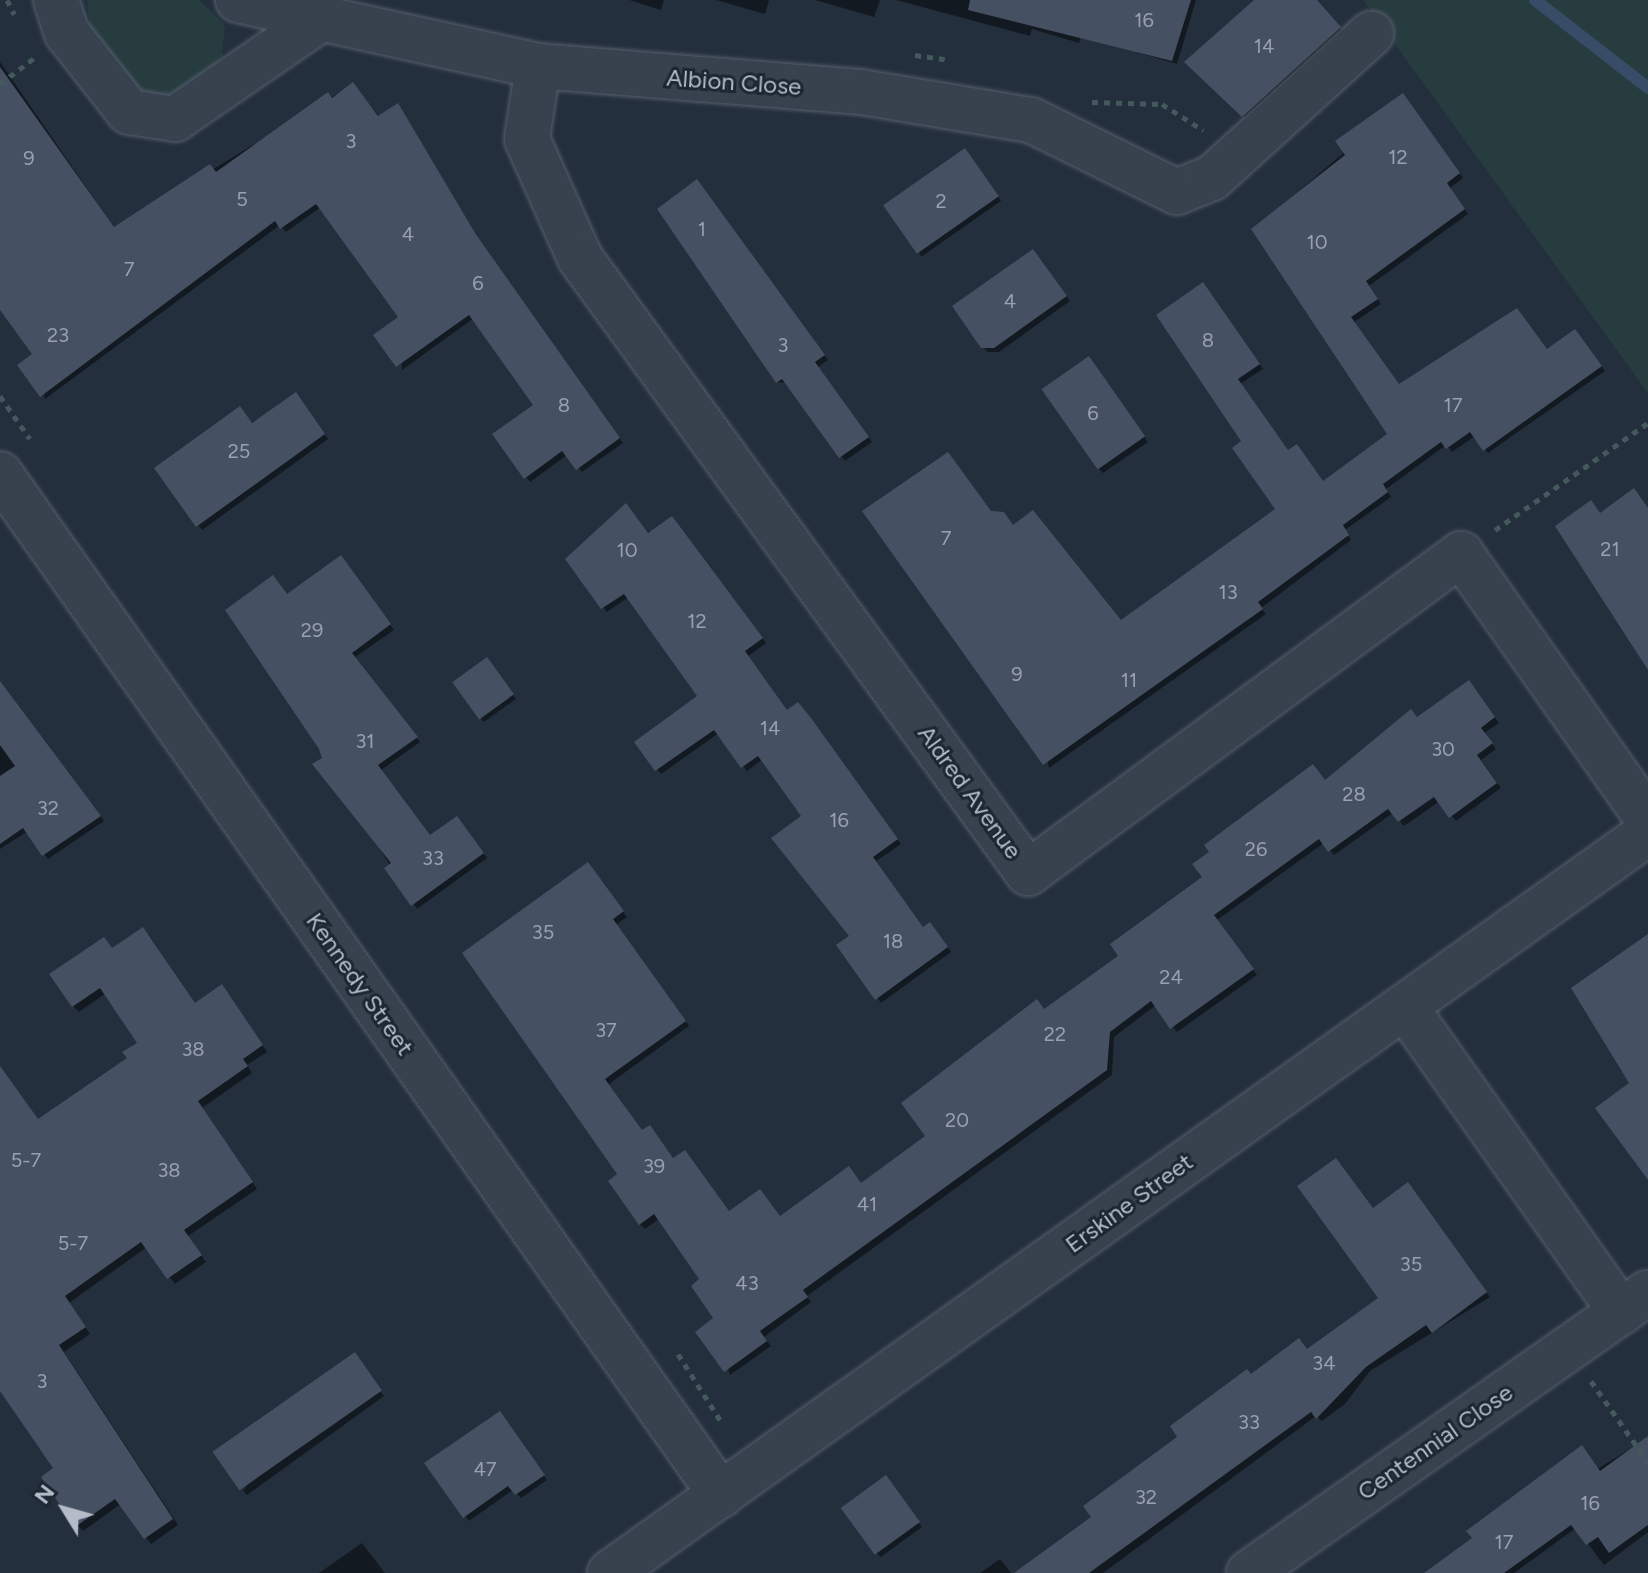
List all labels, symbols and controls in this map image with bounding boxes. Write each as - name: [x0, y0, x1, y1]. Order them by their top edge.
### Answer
- house number: 16: [1134, 8, 1154, 32]
- house number: 14: [1254, 34, 1274, 58]
- street label: Albion Close: [666, 63, 802, 101]
- house number: 3: [346, 129, 356, 153]
- house number: 12: [1388, 145, 1408, 169]
- house number: 9: [23, 146, 35, 170]
- house number: 5: [236, 187, 248, 211]
- house number: 2: [935, 189, 947, 213]
- house number: 1: [698, 217, 706, 241]
- house number: 4: [402, 222, 414, 246]
- house number: 10: [1306, 230, 1328, 254]
- house number: 7: [124, 257, 134, 281]
- house number: 6: [472, 271, 484, 295]
- house number: 4: [1004, 289, 1016, 313]
- house number: 23: [47, 323, 69, 347]
- house number: 8: [1202, 328, 1214, 352]
- house number: 3: [778, 333, 788, 357]
- house number: 8: [558, 393, 570, 417]
- house number: 17: [1444, 393, 1462, 417]
- house number: 6: [1087, 401, 1099, 425]
- house number: 25: [228, 439, 250, 463]
- house number: 7: [941, 526, 951, 550]
- house number: 21: [1600, 537, 1620, 561]
- house number: 10: [616, 538, 638, 562]
- house number: 13: [1218, 580, 1238, 604]
- house number: 12: [687, 609, 707, 633]
- house number: 29: [301, 618, 323, 642]
- house number: 9: [1011, 662, 1023, 686]
- house number: 11: [1121, 668, 1137, 692]
- house number: 14: [760, 716, 780, 740]
- street label: Aldred Avenue: [912, 720, 1028, 864]
- house number: 31: [355, 729, 375, 753]
- house number: 30: [1431, 737, 1455, 761]
- house number: 28: [1342, 782, 1366, 806]
- house number: 32: [37, 796, 59, 820]
- house number: 16: [829, 808, 849, 832]
- house number: 26: [1245, 837, 1267, 861]
- house number: 33: [422, 846, 444, 870]
- street label: Kennedy Street: [300, 907, 420, 1061]
- house number: 35: [532, 920, 554, 944]
- house number: 18: [883, 929, 903, 953]
- house number: 24: [1159, 965, 1183, 989]
- house number: 37: [595, 1018, 617, 1042]
- house number: 22: [1044, 1022, 1066, 1046]
- house number: 38: [181, 1037, 205, 1061]
- house number: 20: [945, 1108, 969, 1132]
- street label: Erskine Street: [1060, 1147, 1198, 1259]
- house number: 5-7: [11, 1148, 41, 1172]
- house number: 39: [643, 1154, 665, 1178]
- house number: 38: [157, 1158, 181, 1182]
- house number: 41: [857, 1192, 877, 1216]
- house number: 5-7: [58, 1231, 88, 1255]
- house number: 35: [1400, 1252, 1422, 1276]
- house number: 43: [735, 1271, 759, 1295]
- house number: 34: [1312, 1351, 1336, 1375]
- house number: 3: [37, 1369, 47, 1393]
- street label: Centennial Close: [1352, 1378, 1518, 1506]
- house number: 33: [1238, 1410, 1260, 1434]
- house number: 47: [473, 1457, 497, 1481]
- north arrow: [24, 1469, 104, 1549]
- text: N: [29, 1479, 60, 1509]
- house number: 32: [1135, 1485, 1157, 1509]
- house number: 16: [1580, 1491, 1600, 1515]
- house number: 17: [1495, 1530, 1513, 1554]

